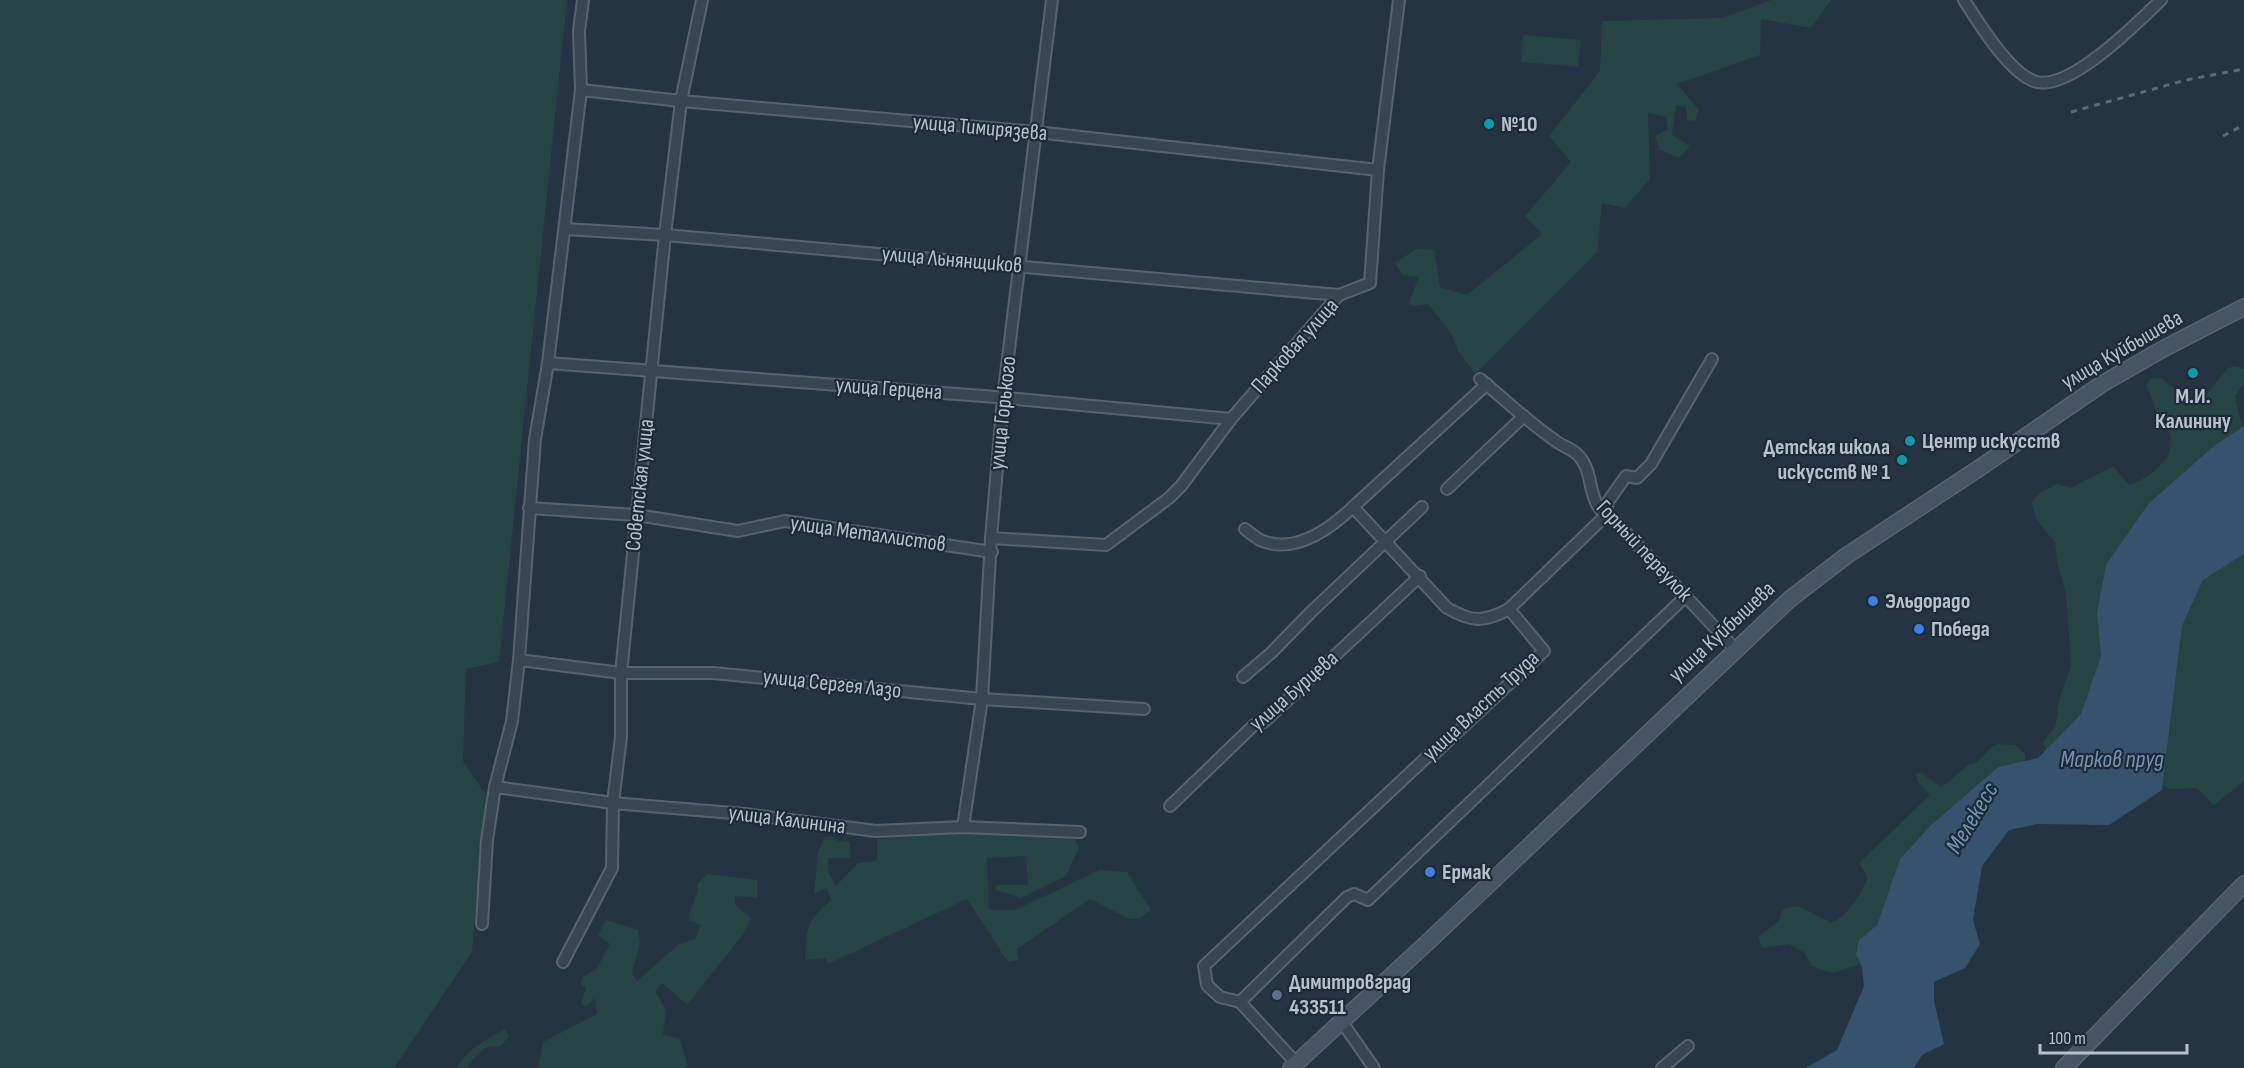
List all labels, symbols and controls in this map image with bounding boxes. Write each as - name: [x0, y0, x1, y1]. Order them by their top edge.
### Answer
- street label: улица Тимирязева: [912, 109, 1048, 147]
- place label: №10: [1501, 111, 1538, 138]
- marker: №10: [1482, 117, 1496, 131]
- street label: улица Льнянщиков: [881, 240, 1023, 280]
- street label: Парковая улица: [1245, 293, 1345, 399]
- street label: улица Куйбышева: [2056, 304, 2188, 396]
- street label: улица Горького: [984, 355, 1022, 471]
- marker: М.И. Калинину: [2186, 366, 2200, 380]
- street label: улица Герцена: [835, 372, 943, 406]
- place label: М.И. Калинину: [2155, 383, 2231, 435]
- street label: Советская улица: [620, 418, 660, 552]
- place label: Центр искусств: [1922, 428, 2060, 455]
- place label: Детская школа искусств № 1: [1763, 434, 1890, 486]
- marker: Центр искусств: [1903, 434, 1917, 448]
- marker: Детская школа искусств № 1: [1895, 453, 1909, 467]
- street label: Горный переулок: [1590, 495, 1698, 608]
- street label: улица Металлистов: [788, 510, 948, 558]
- street label: улица Куйбышева: [1663, 576, 1781, 688]
- place label: Эльдорадо: [1885, 588, 1970, 615]
- marker: Эльдорадо: [1866, 594, 1880, 608]
- place label: Победа: [1931, 616, 1990, 643]
- marker: Победа: [1912, 622, 1926, 636]
- street label: улица Бурцева: [1244, 645, 1344, 737]
- street label: улица Власть Труда: [1417, 645, 1545, 767]
- street label: улица Сергея Лазо: [761, 663, 903, 705]
- water label: Марков пруд: [2060, 745, 2164, 774]
- water label: Мелекесс: [1940, 777, 2005, 859]
- street label: улица Калинина: [727, 799, 847, 841]
- place label: Ермак: [1442, 859, 1491, 886]
- marker: Ермак: [1423, 865, 1437, 879]
- place label: Димитровград 433511: [1289, 969, 1411, 1021]
- marker: Димитровград 433511: [1270, 988, 1284, 1002]
- scale bar: [2040, 1017, 2187, 1055]
- text: 100 m: [2049, 1028, 2086, 1049]

